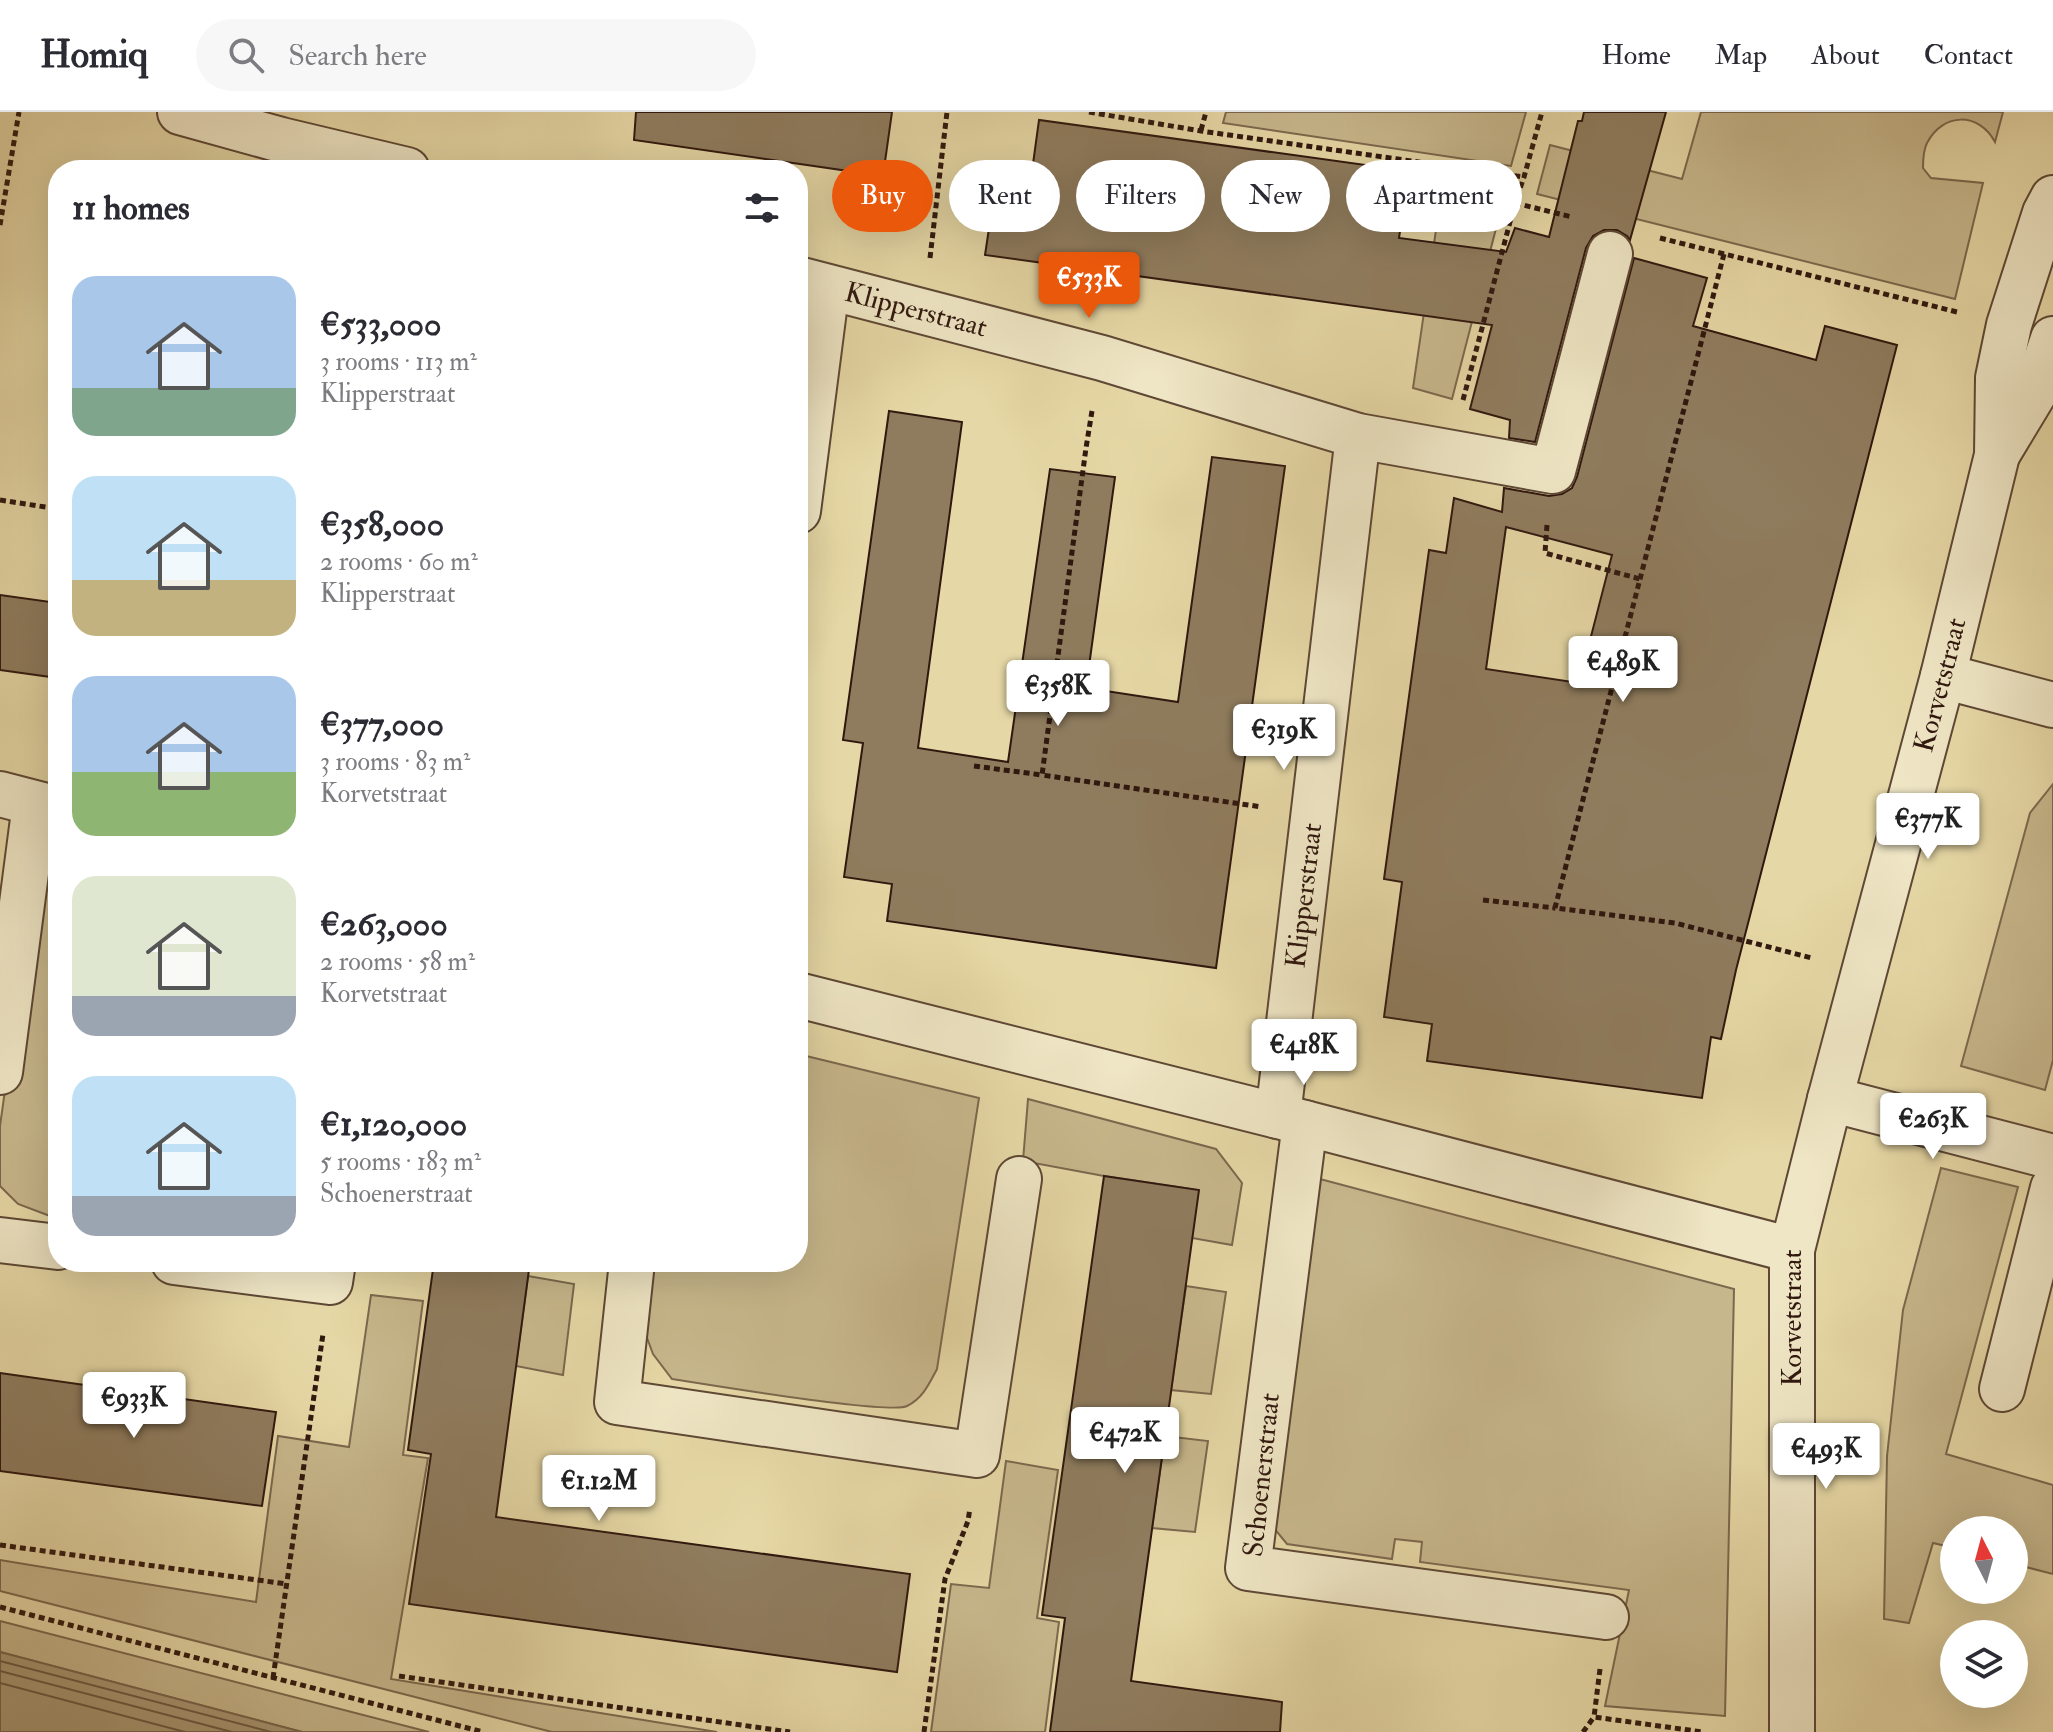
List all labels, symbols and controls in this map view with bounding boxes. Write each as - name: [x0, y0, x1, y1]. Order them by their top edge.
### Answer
- search box: [196, 19, 756, 91]
- text: Homiq: [40, 31, 148, 79]
- icon: search: [224, 33, 268, 77]
- text: Search here: [288, 37, 427, 74]
- text: Home: [1601, 38, 1671, 73]
- text: Map: [1715, 38, 1767, 73]
- text: About: [1811, 38, 1880, 73]
- text: Contact: [1924, 38, 2013, 73]
- chip: Buy: [832, 160, 933, 232]
- chip: Rent: [949, 160, 1060, 232]
- chip: Filters: [1076, 160, 1205, 232]
- chip: New: [1221, 160, 1330, 232]
- chip: Apartment: [1346, 160, 1522, 232]
- icon: filters: [740, 186, 784, 230]
- text: 11 homes: [72, 187, 190, 230]
- pin: €533K: [1033, 252, 1145, 320]
- text: €533K: [1057, 262, 1121, 294]
- street label: Klipperstraat: [841, 274, 991, 345]
- text: €533,000: [320, 303, 441, 346]
- icon: home: [136, 308, 232, 404]
- text: 3 rooms · 113 m²: [320, 346, 477, 378]
- text: Klipperstraat: [320, 378, 455, 410]
- text: €358,000: [320, 503, 444, 546]
- icon: home: [136, 508, 232, 604]
- text: 2 rooms · 60 m²: [320, 546, 478, 578]
- text: Klipperstraat: [320, 578, 455, 610]
- street label: Korvetstraat: [1906, 614, 1974, 756]
- pin: €489K: [1567, 636, 1679, 704]
- text: €489K: [1587, 646, 1659, 678]
- pin: €358K: [1002, 660, 1114, 728]
- text: €358K: [1025, 670, 1092, 702]
- text: €377,000: [320, 703, 444, 746]
- pin: €319K: [1228, 704, 1340, 772]
- icon: home: [136, 708, 232, 804]
- text: €319K: [1251, 714, 1317, 746]
- text: 3 rooms · 83 m²: [320, 746, 470, 778]
- text: Korvetstraat: [320, 778, 447, 810]
- pin: €377K: [1872, 793, 1984, 861]
- text: €377K: [1894, 803, 1962, 835]
- street label: Klipperstraat: [1278, 821, 1330, 970]
- text: €263,000: [320, 903, 448, 946]
- icon: home: [136, 908, 232, 1004]
- text: 2 rooms · 58 m²: [320, 946, 475, 978]
- text: Korvetstraat: [320, 978, 447, 1010]
- pin: €418K: [1248, 1019, 1360, 1087]
- text: €418K: [1270, 1029, 1338, 1061]
- pin: €263K: [1877, 1093, 1989, 1161]
- text: €1,120,000: [320, 1103, 467, 1146]
- text: €263K: [1898, 1103, 1968, 1135]
- icon: home: [136, 1108, 232, 1204]
- text: 5 rooms · 183 m²: [320, 1146, 481, 1178]
- text: Schoenerstraat: [320, 1178, 473, 1210]
- street label: Korvetstraat: [1775, 1249, 1810, 1387]
- pin: €933K: [78, 1372, 190, 1440]
- text: €933K: [101, 1382, 167, 1414]
- street label: Schoenerstraat: [1236, 1391, 1288, 1559]
- pin: €472K: [1069, 1407, 1181, 1475]
- text: €472K: [1089, 1417, 1161, 1449]
- pin: €493K: [1770, 1423, 1882, 1491]
- text: €493K: [1791, 1433, 1861, 1465]
- pin: €1.12M: [534, 1455, 664, 1523]
- text: €1.12M: [560, 1465, 638, 1497]
- north arrow: [1940, 1516, 2028, 1604]
- map controls: [1940, 1516, 2028, 1708]
- button: layers: [1940, 1620, 2028, 1708]

